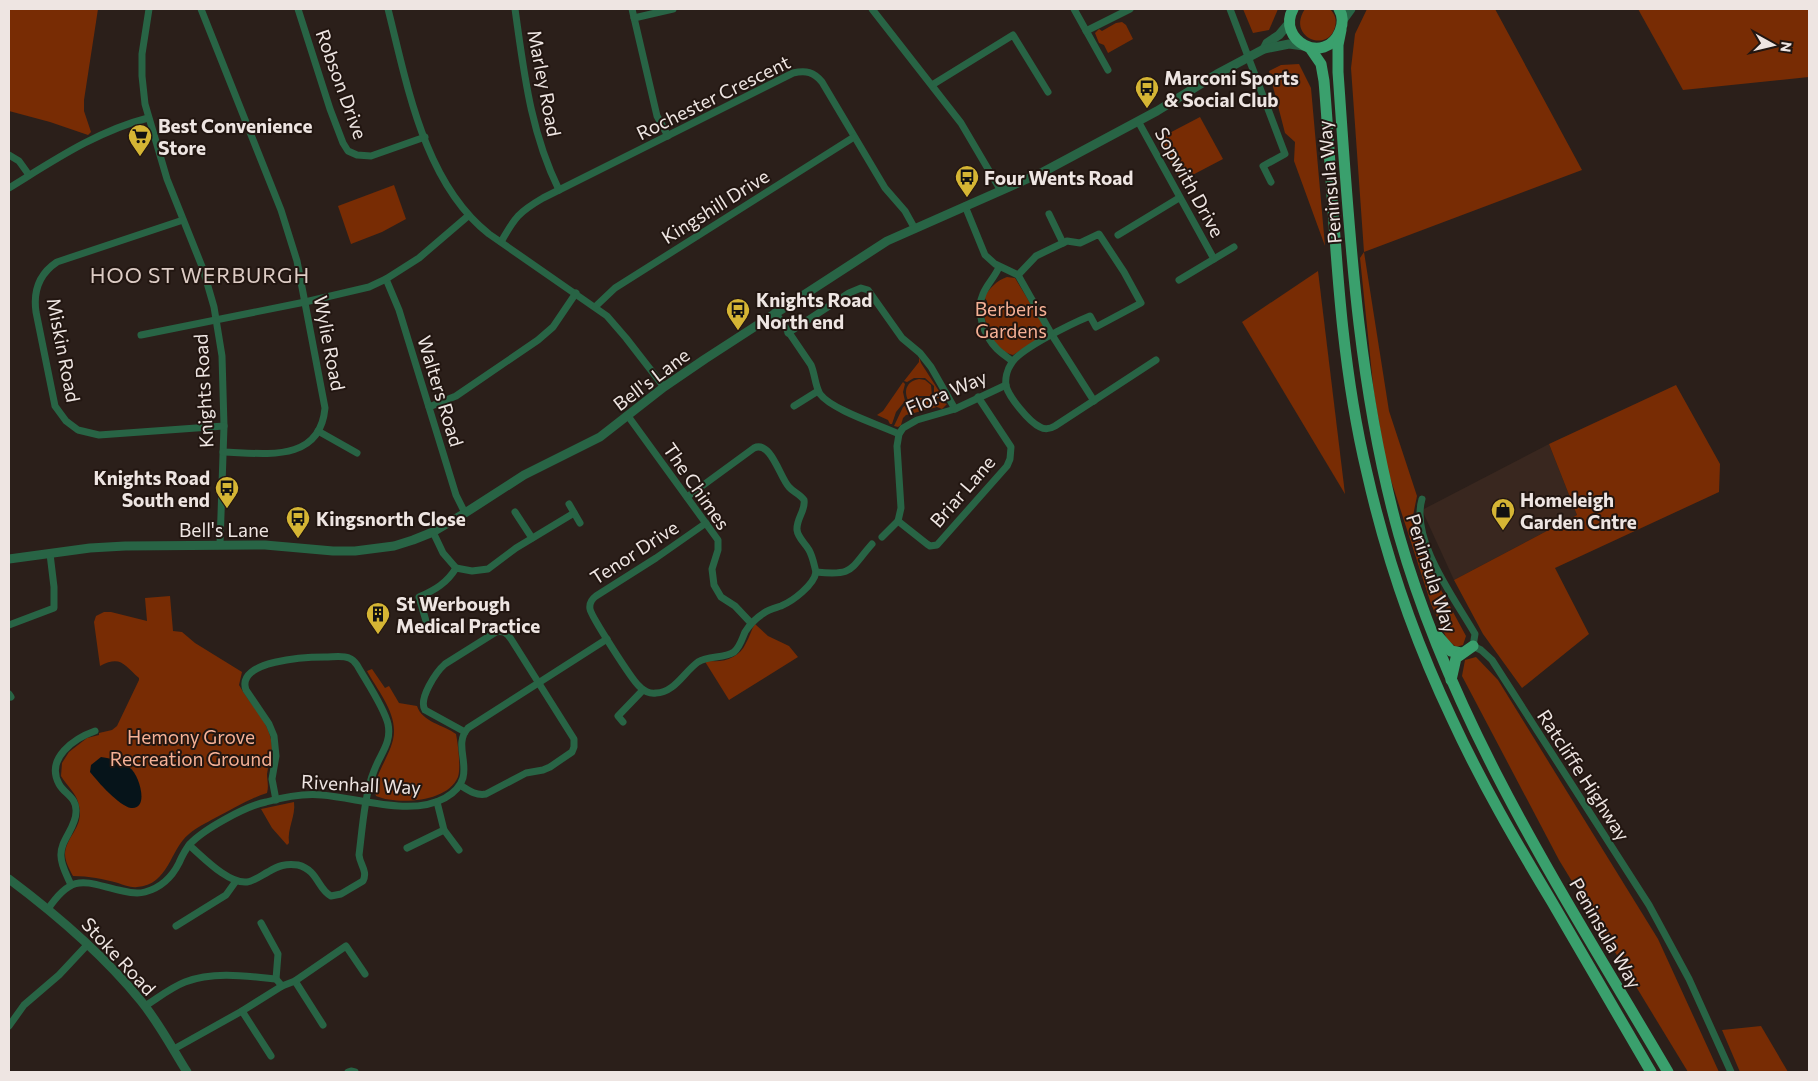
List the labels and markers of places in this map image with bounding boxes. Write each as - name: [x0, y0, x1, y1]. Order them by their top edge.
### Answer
- place label: Marconi Sports & Social Club: [1164, 66, 1299, 111]
- bus stop icon: Marconi Sports & Social Club: [1134, 75, 1160, 109]
- place label: Best Convenience Store: [158, 114, 312, 159]
- supermarket icon: Best Convenience Store: [127, 123, 153, 157]
- bus stop icon: Four Wents Road: [954, 164, 980, 198]
- place label: Four Wents Road: [984, 166, 1133, 189]
- place label: Knights Road North end: [756, 288, 872, 333]
- bus stop icon: Knights Road North end: [725, 297, 751, 331]
- place label: Knights Road South end: [94, 466, 210, 511]
- bus stop icon: Knights Road South end: [214, 475, 240, 509]
- place label: Homeleigh Garden Cntre: [1520, 488, 1637, 533]
- shop icon: Homeleigh Garden Cntre: [1490, 497, 1516, 531]
- bus stop icon: Kingsnorth Close: [285, 505, 311, 539]
- place label: Kingsnorth Close: [316, 507, 466, 530]
- place label: St Werbough Medical Practice: [396, 592, 540, 637]
- building icon: St Werbough Medical Practice: [365, 601, 391, 635]

